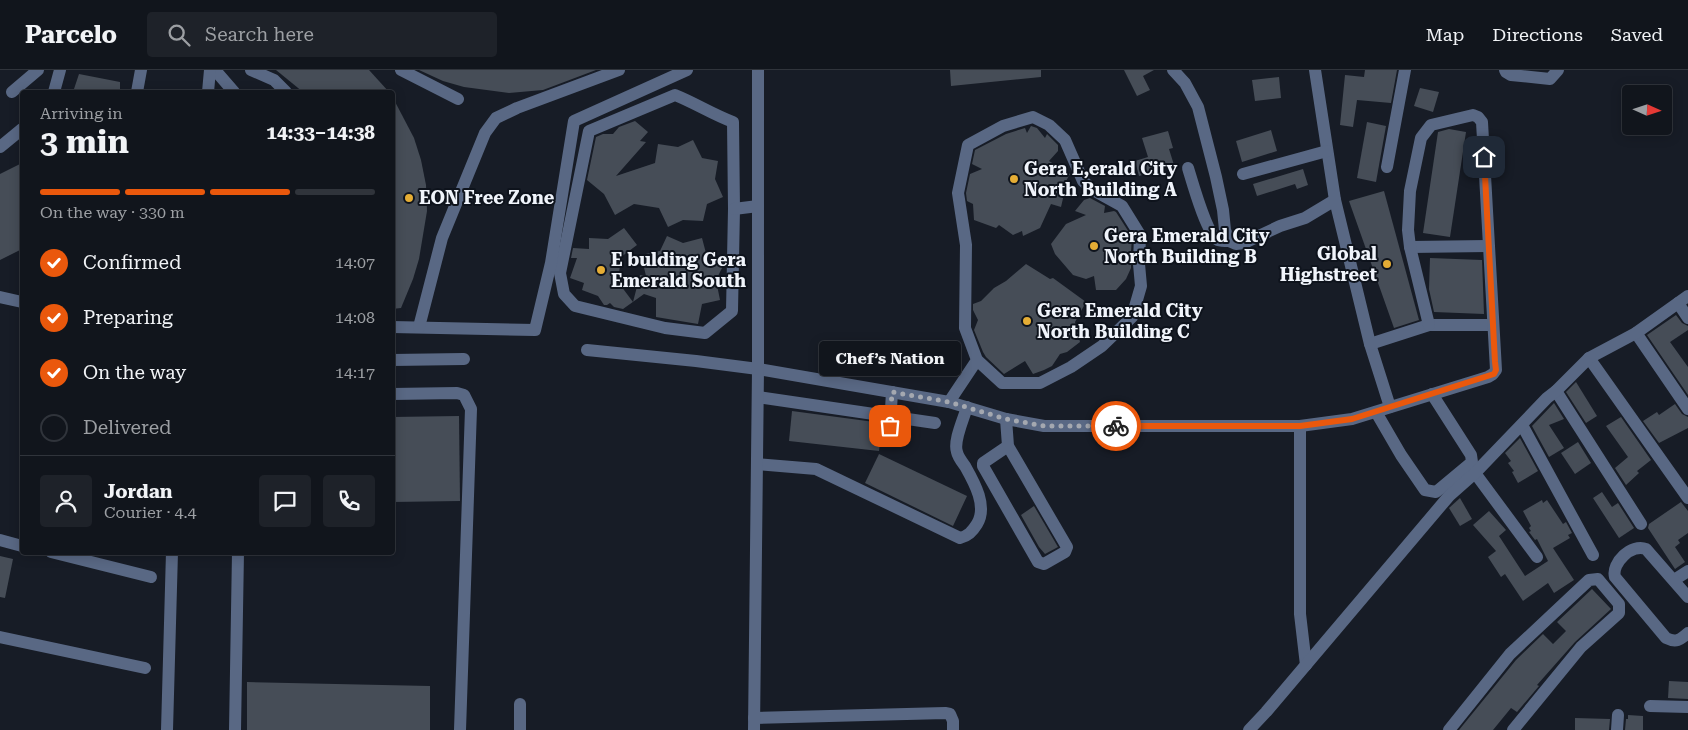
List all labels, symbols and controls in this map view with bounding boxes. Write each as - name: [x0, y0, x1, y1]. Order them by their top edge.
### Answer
- search box: [147, 12, 497, 57]
- text: Parcelo: [25, 21, 117, 49]
- icon: search: [165, 21, 193, 49]
- text: Search here: [205, 23, 314, 46]
- text: Map: [1426, 24, 1464, 45]
- text: Directions: [1492, 24, 1583, 45]
- text: Saved: [1611, 24, 1663, 45]
- north arrow: [1622, 85, 1672, 135]
- map controls: [1622, 85, 1672, 135]
- text: Arriving in: [40, 104, 123, 123]
- text: 14:33–14:38: [266, 121, 375, 144]
- text: 3 min: [40, 123, 129, 161]
- pin: [1463, 136, 1505, 178]
- icon: home: [1470, 143, 1498, 171]
- place label: Gera E,erald City North Building A: [1024, 158, 1177, 200]
- marker: Gera E,erald City North Building A: [1008, 173, 1020, 185]
- place label: EON Free Zone: [419, 187, 555, 208]
- marker: EON Free Zone: [403, 192, 415, 204]
- text: On the way · 330 m: [40, 203, 185, 222]
- place label: Gera Emerald City North Building B: [1104, 225, 1270, 267]
- marker: Gera Emerald City North Building B: [1088, 240, 1100, 252]
- place label: Global Highstreet: [1280, 243, 1377, 285]
- icon: check: [40, 249, 68, 277]
- place label: E bulding Gera Emerald South: [611, 249, 746, 291]
- text: Confirmed: [83, 251, 181, 274]
- text: 14:07: [335, 253, 375, 272]
- marker: Global Highstreet: [1381, 258, 1393, 270]
- marker: E bulding Gera Emerald South: [595, 264, 607, 276]
- place label: Gera Emerald City North Building C: [1037, 300, 1203, 342]
- icon: check: [40, 304, 68, 332]
- text: Preparing: [83, 306, 173, 329]
- text: 14:08: [335, 308, 375, 327]
- marker: Gera Emerald City North Building C: [1021, 315, 1033, 327]
- callout: Chef’s Nation: [819, 341, 961, 376]
- text: Chef’s Nation: [835, 349, 945, 368]
- icon: check: [40, 359, 68, 387]
- text: On the way: [83, 361, 186, 384]
- text: 14:17: [335, 363, 375, 382]
- courier: [1091, 401, 1141, 451]
- pin: [869, 405, 911, 447]
- icon: bag: [876, 412, 904, 440]
- icon: bike: [1102, 412, 1130, 440]
- text: Delivered: [83, 416, 171, 439]
- button: person: [40, 475, 92, 527]
- button: chat: [259, 475, 311, 527]
- button: phone: [323, 475, 375, 527]
- text: Jordan: [104, 480, 173, 503]
- text: Courier · 4.4: [104, 503, 197, 522]

